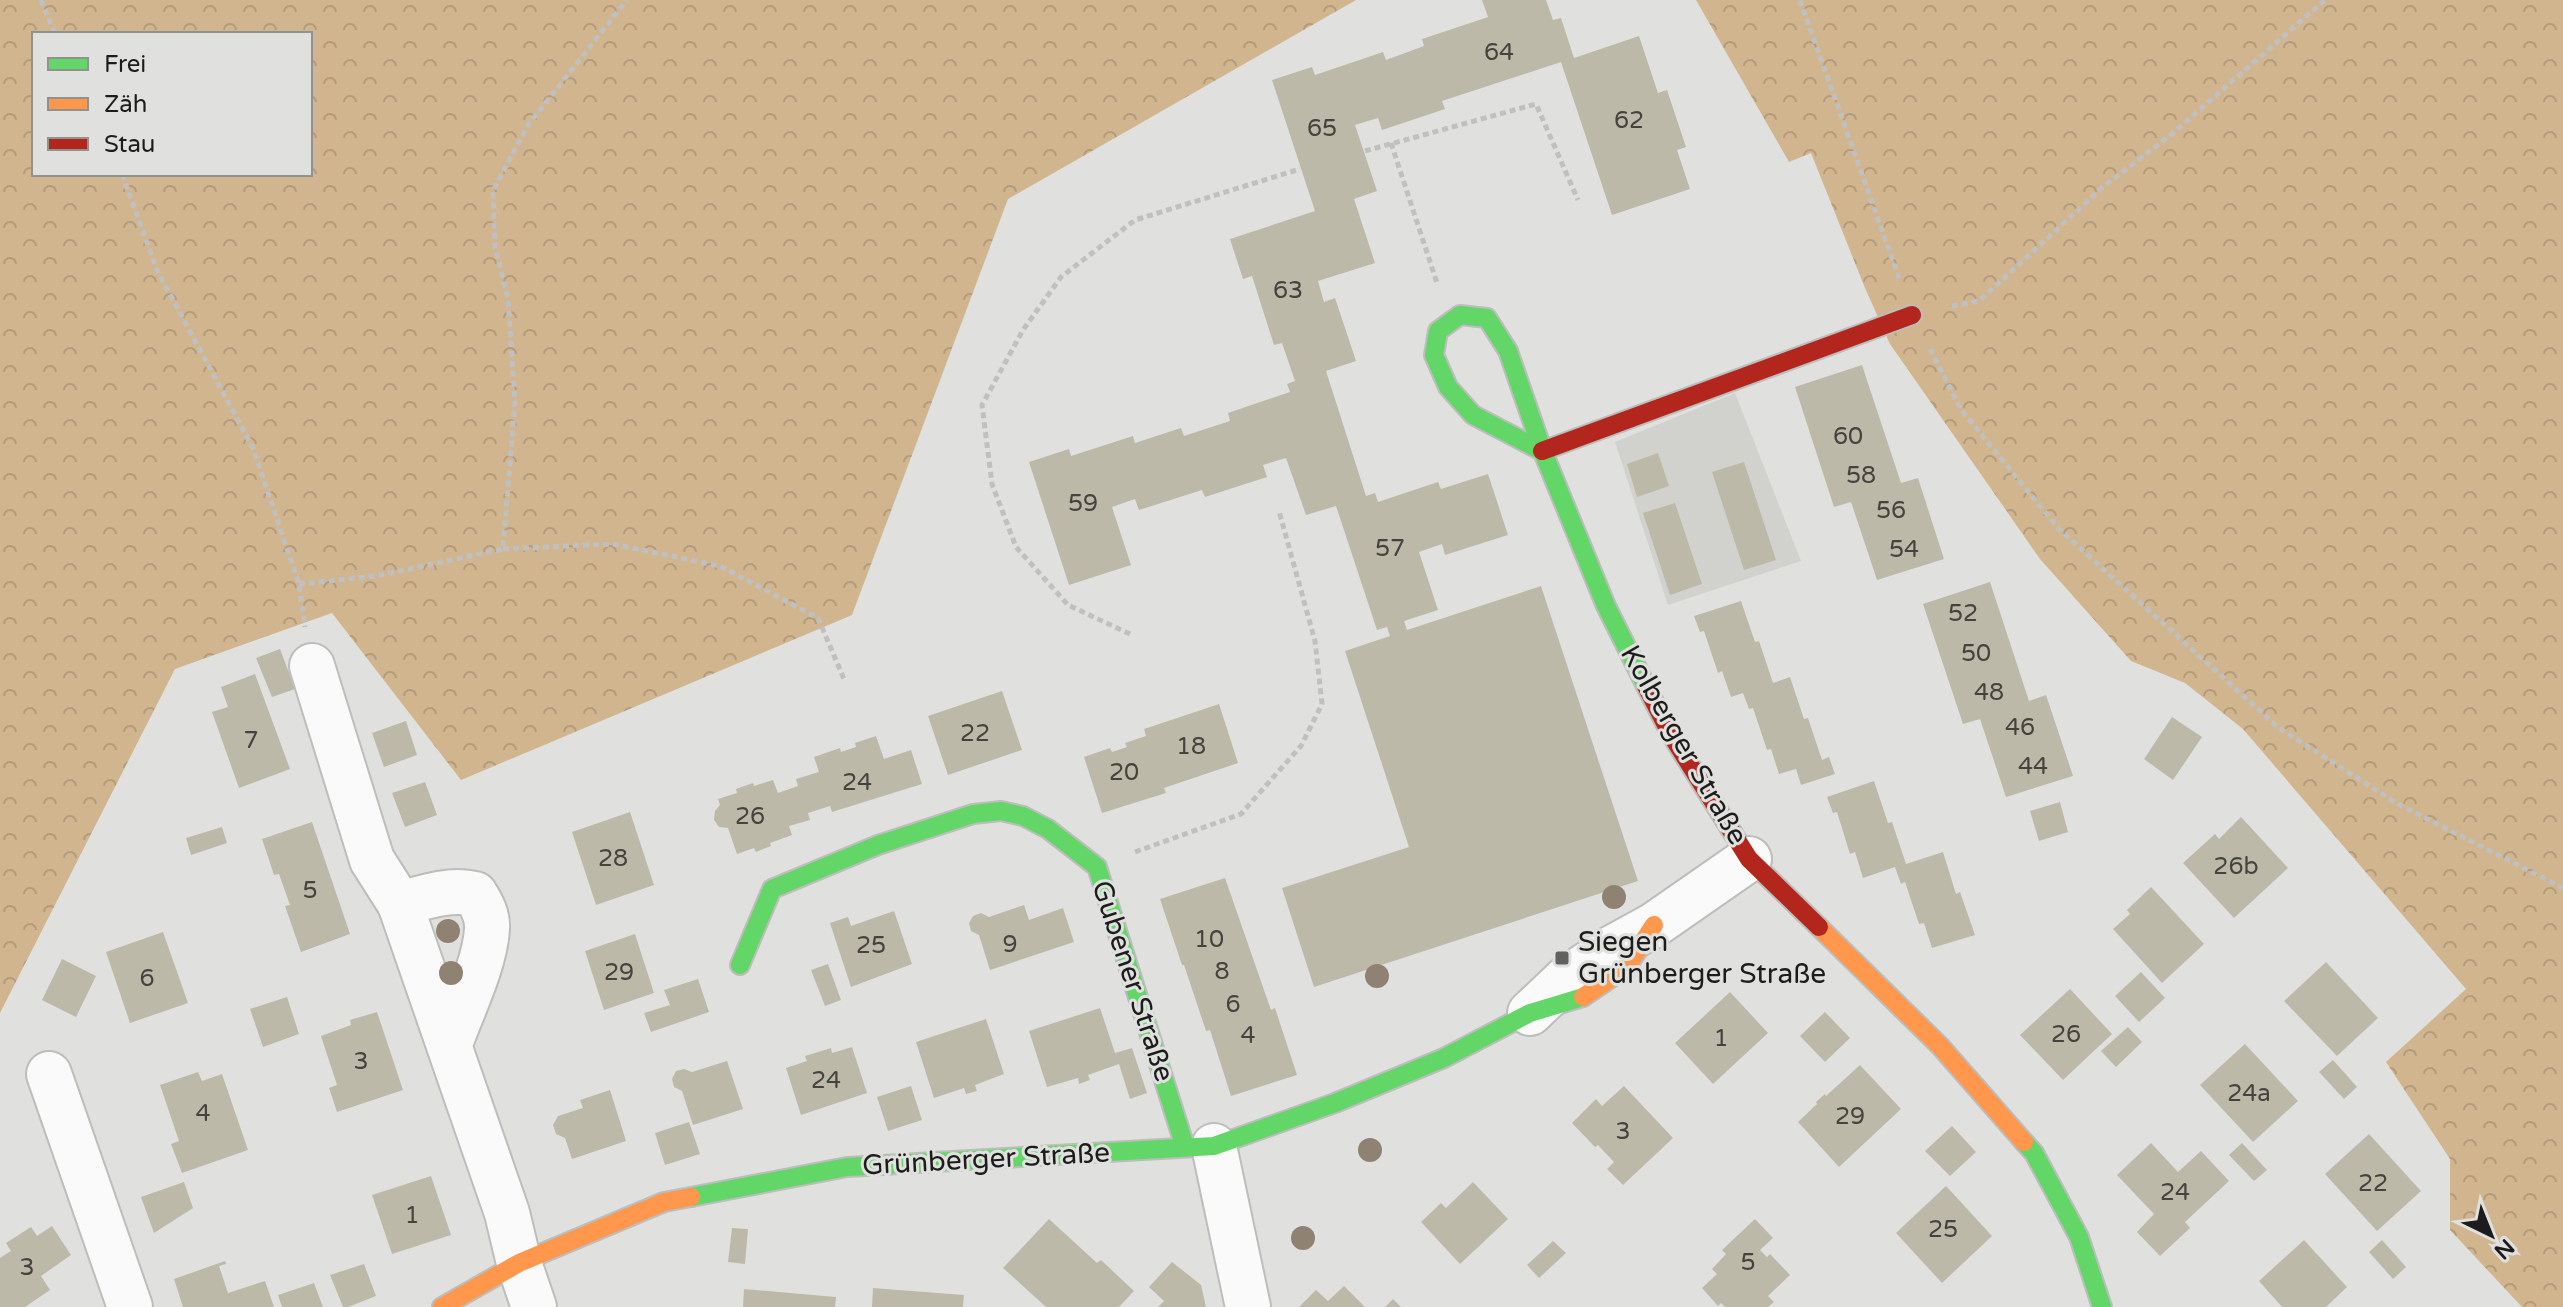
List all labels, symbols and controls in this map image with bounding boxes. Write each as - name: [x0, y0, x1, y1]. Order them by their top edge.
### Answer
- legend: [32, 32, 312, 176]
- house number: 64: [1484, 38, 1514, 67]
- text: Frei: [104, 50, 146, 79]
- text: Zäh: [104, 90, 147, 119]
- house number: 62: [1614, 106, 1644, 135]
- house number: 65: [1307, 114, 1337, 143]
- text: Stau: [104, 130, 155, 159]
- house number: 63: [1273, 276, 1303, 305]
- house number: 60: [1833, 422, 1863, 451]
- house number: 58: [1846, 461, 1876, 490]
- house number: 59: [1068, 489, 1098, 518]
- house number: 56: [1876, 496, 1906, 525]
- house number: 57: [1375, 534, 1405, 563]
- house number: 54: [1889, 535, 1919, 564]
- house number: 52: [1948, 599, 1978, 628]
- street label: Kolberger Straße: [1613, 639, 1755, 851]
- house number: 50: [1961, 639, 1991, 668]
- house number: 48: [1974, 678, 2004, 707]
- house number: 46: [2005, 713, 2035, 742]
- house number: 22: [960, 719, 990, 748]
- house number: 7: [243, 726, 259, 755]
- house number: 18: [1176, 732, 1206, 761]
- house number: 44: [2018, 752, 2048, 781]
- house number: 20: [1109, 758, 1139, 787]
- house number: 24: [842, 768, 872, 797]
- house number: 26: [735, 802, 765, 831]
- house number: 28: [598, 844, 628, 873]
- house number: 26b: [2213, 852, 2259, 881]
- house number: 5: [302, 876, 318, 905]
- street label: Gubener Straße: [1084, 876, 1182, 1086]
- house number: 10: [1194, 925, 1224, 954]
- place label: Siegen Grünberger Straße: [1578, 925, 1826, 991]
- house number: 9: [1002, 930, 1018, 959]
- house number: 25: [856, 931, 886, 960]
- marker: Siegen Grünberger Straße: [1553, 949, 1571, 967]
- house number: 8: [1214, 957, 1230, 986]
- house number: 29: [604, 958, 634, 987]
- house number: 6: [139, 964, 155, 993]
- house number: 6: [1225, 990, 1241, 1019]
- house number: 26: [2051, 1020, 2081, 1049]
- house number: 4: [1240, 1021, 1256, 1050]
- house number: 1: [1713, 1024, 1729, 1053]
- house number: 3: [353, 1047, 369, 1076]
- house number: 24: [811, 1066, 841, 1095]
- house number: 24a: [2227, 1079, 2271, 1108]
- house number: 4: [195, 1099, 211, 1128]
- house number: 29: [1835, 1102, 1865, 1131]
- house number: 3: [1615, 1117, 1631, 1146]
- street label: Grünberger Straße: [861, 1136, 1111, 1182]
- house number: 22: [2358, 1169, 2388, 1198]
- house number: 24: [2160, 1178, 2190, 1207]
- north arrow: [2451, 1195, 2531, 1275]
- house number: 1: [404, 1201, 420, 1230]
- house number: 25: [1928, 1215, 1958, 1244]
- text: N: [2489, 1233, 2519, 1264]
- house number: 5: [1740, 1248, 1756, 1277]
- house number: 3: [19, 1253, 35, 1282]

